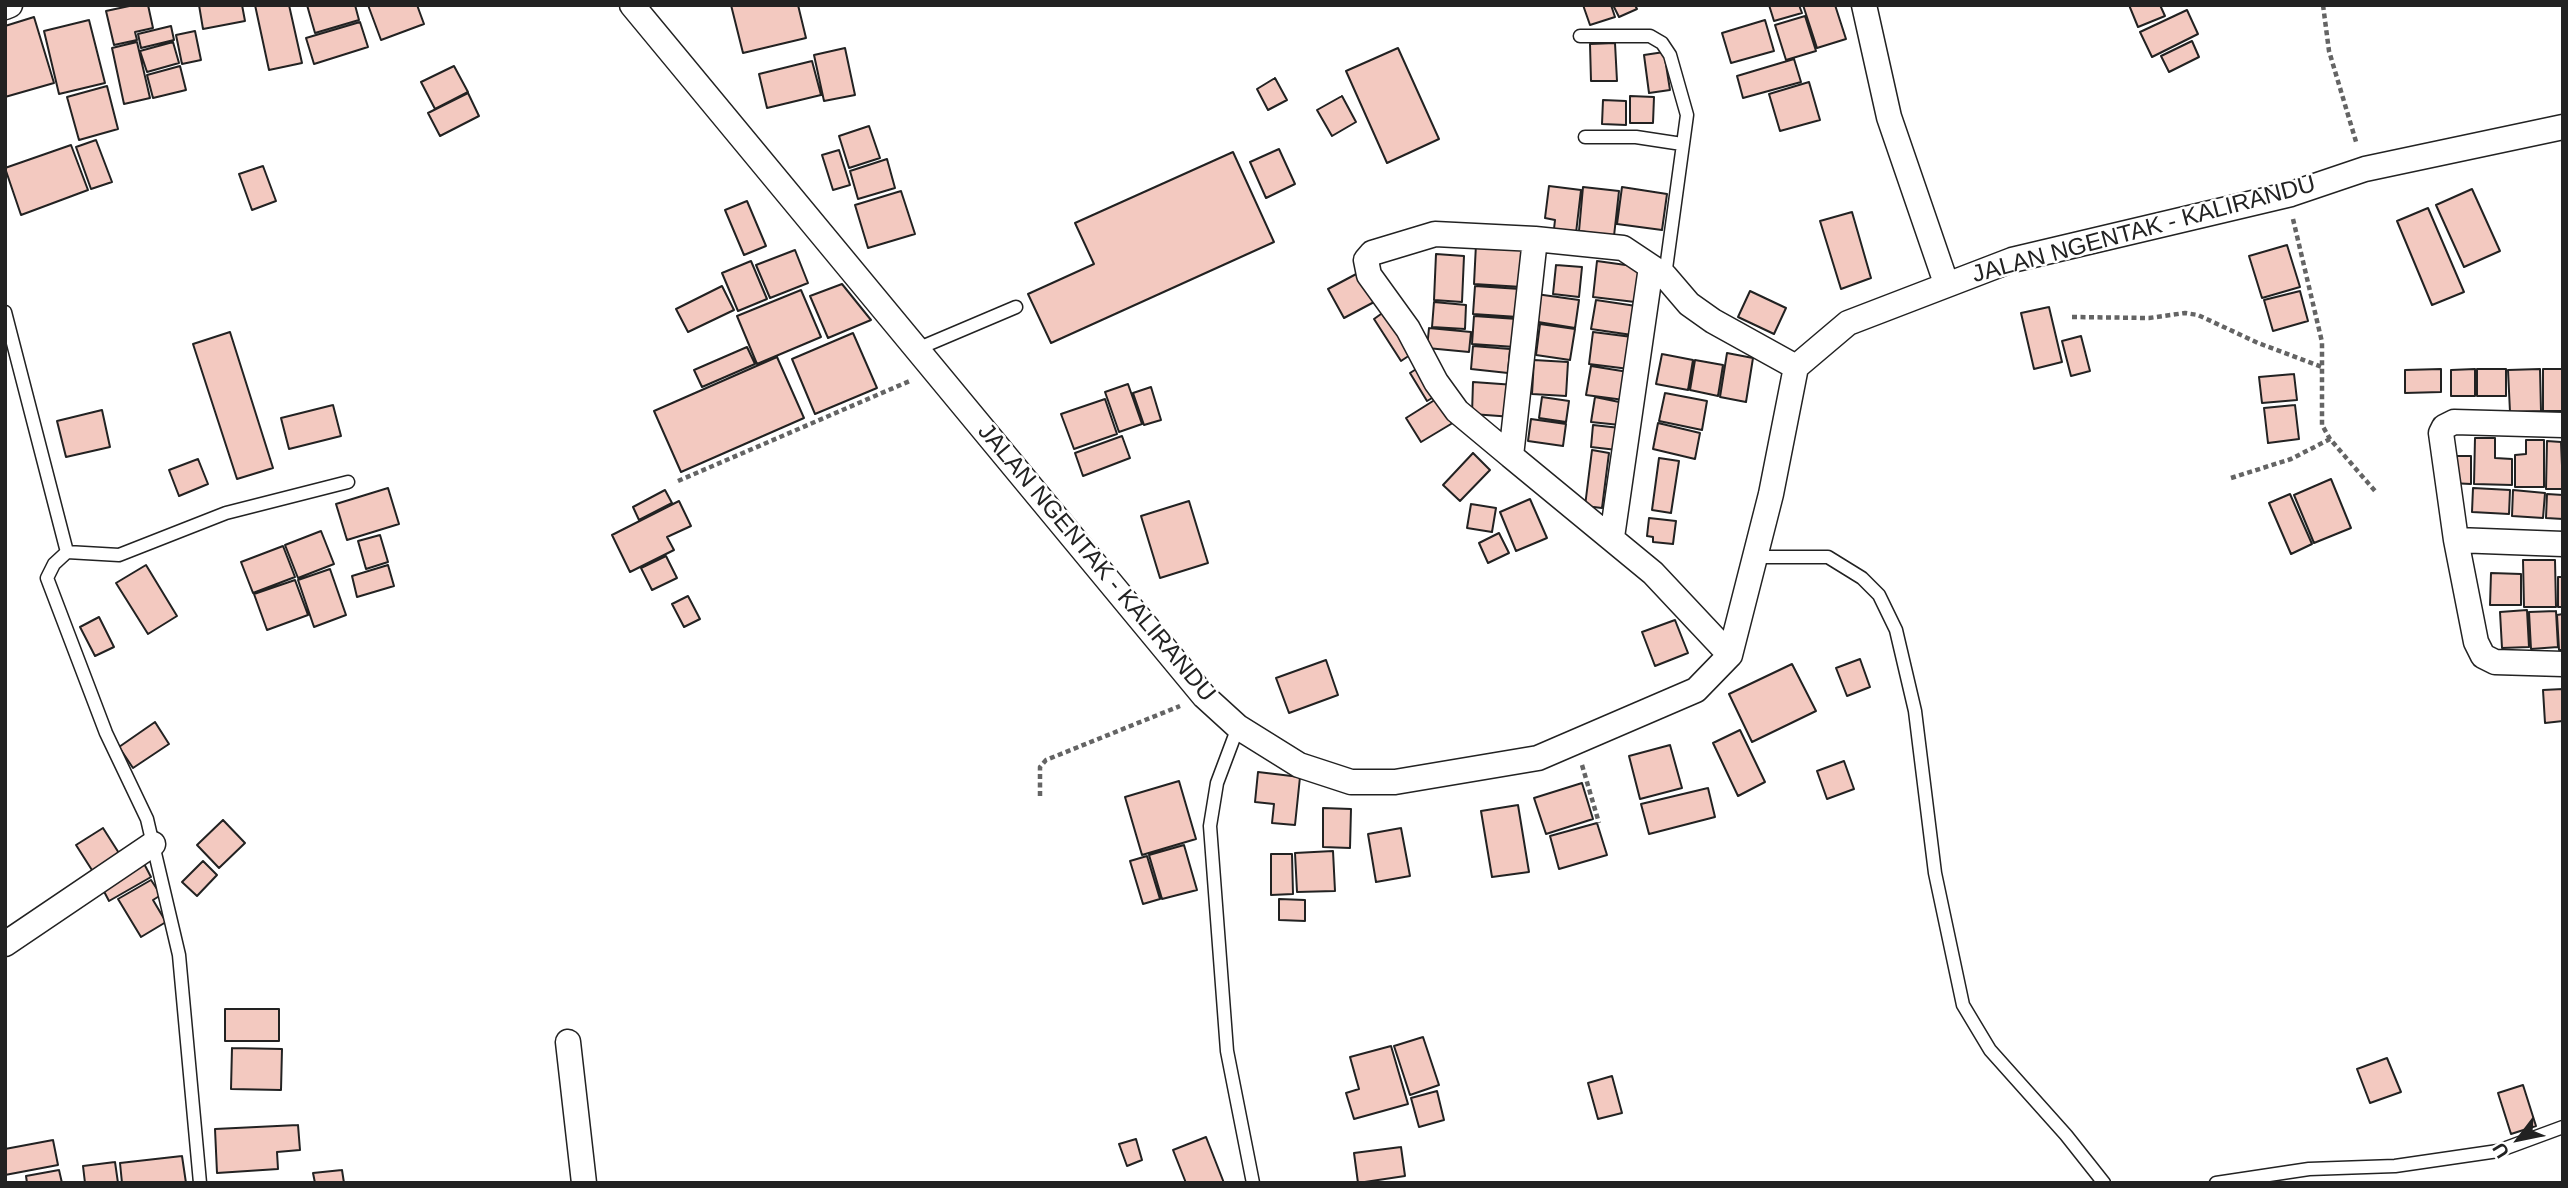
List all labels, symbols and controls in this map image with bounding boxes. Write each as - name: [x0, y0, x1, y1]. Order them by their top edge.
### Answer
- street label: JALAN NGENTAK - KALIRANDU: [1969, 170, 2319, 290]
- street label: JALAN NGENTAK - KALIRANDU: [971, 418, 1221, 708]
- north arrow: [2484, 1104, 2554, 1174]
- text: U: [2488, 1139, 2513, 1162]

